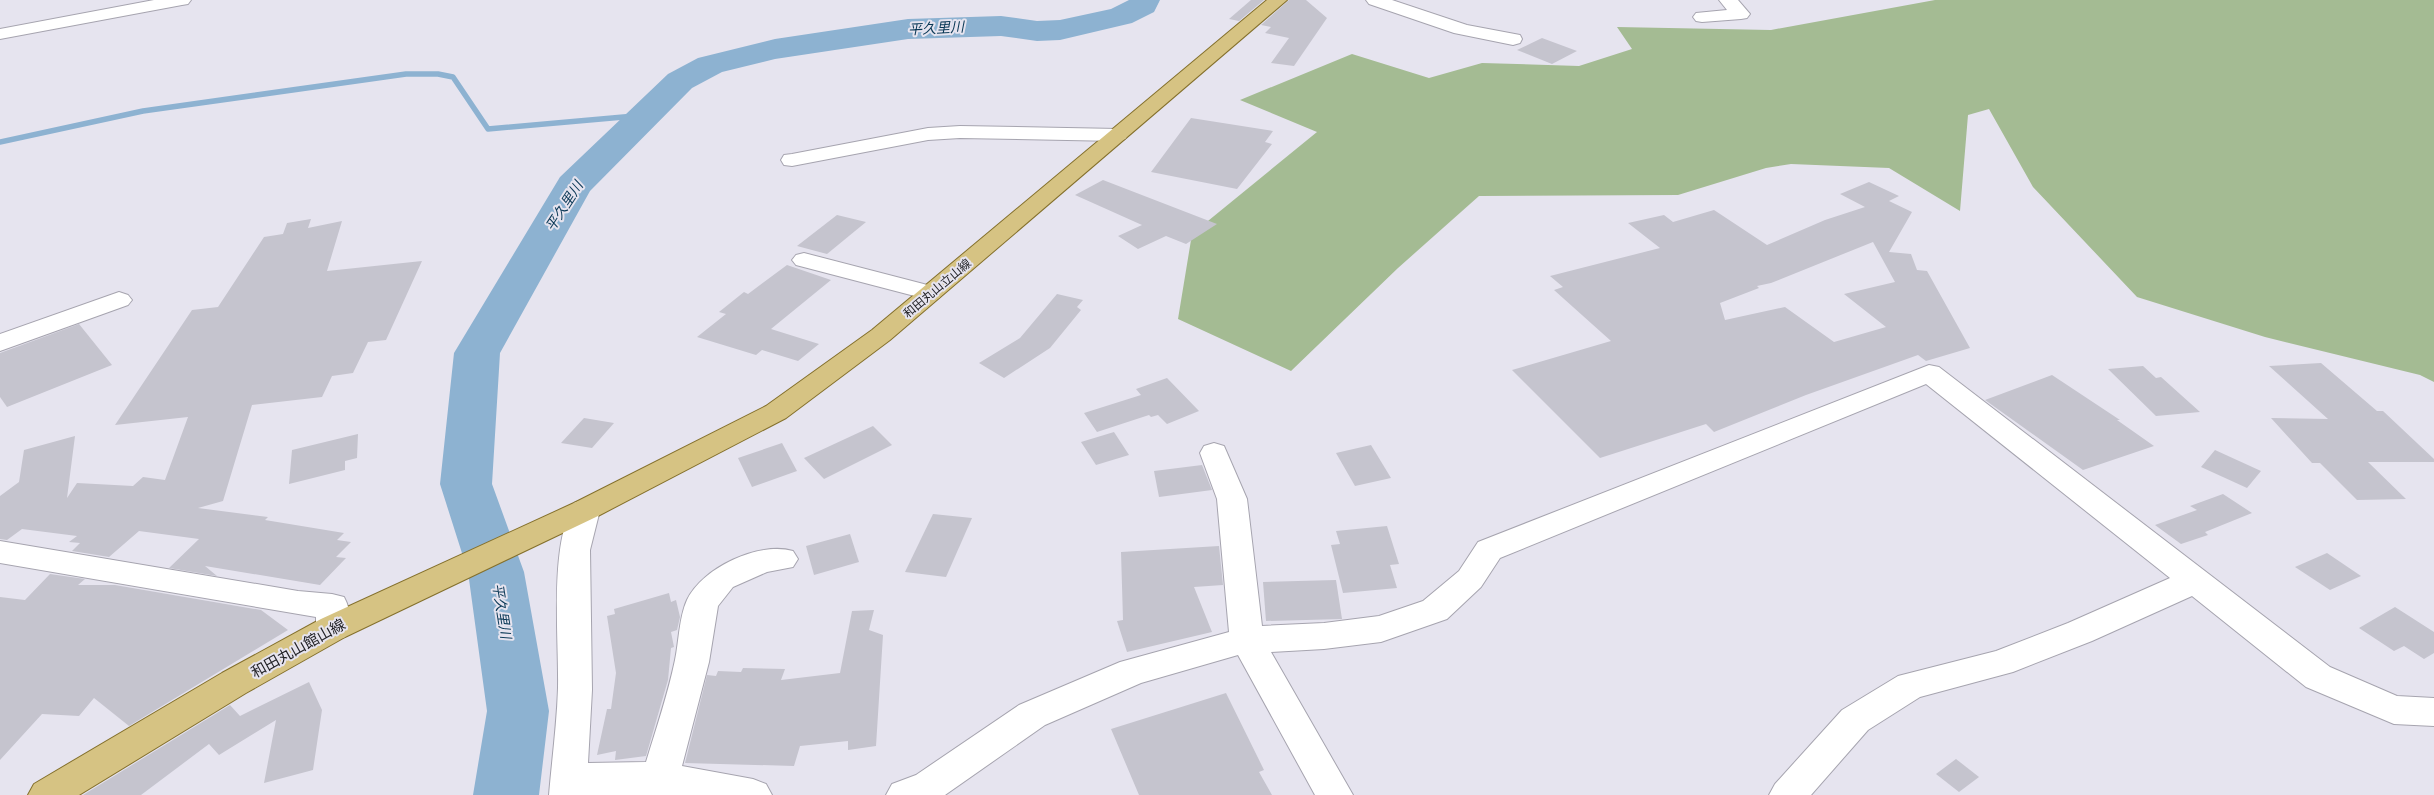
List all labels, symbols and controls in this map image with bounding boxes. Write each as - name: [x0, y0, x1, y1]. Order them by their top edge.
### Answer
- water label: 平久里川: [908, 17, 966, 38]
- water label: 平久里川: [541, 176, 588, 234]
- street label: 和田丸山立山線: [900, 255, 974, 321]
- water label: 平久里川: [489, 582, 516, 642]
- street label: 和田丸山館山線: [247, 614, 349, 682]

